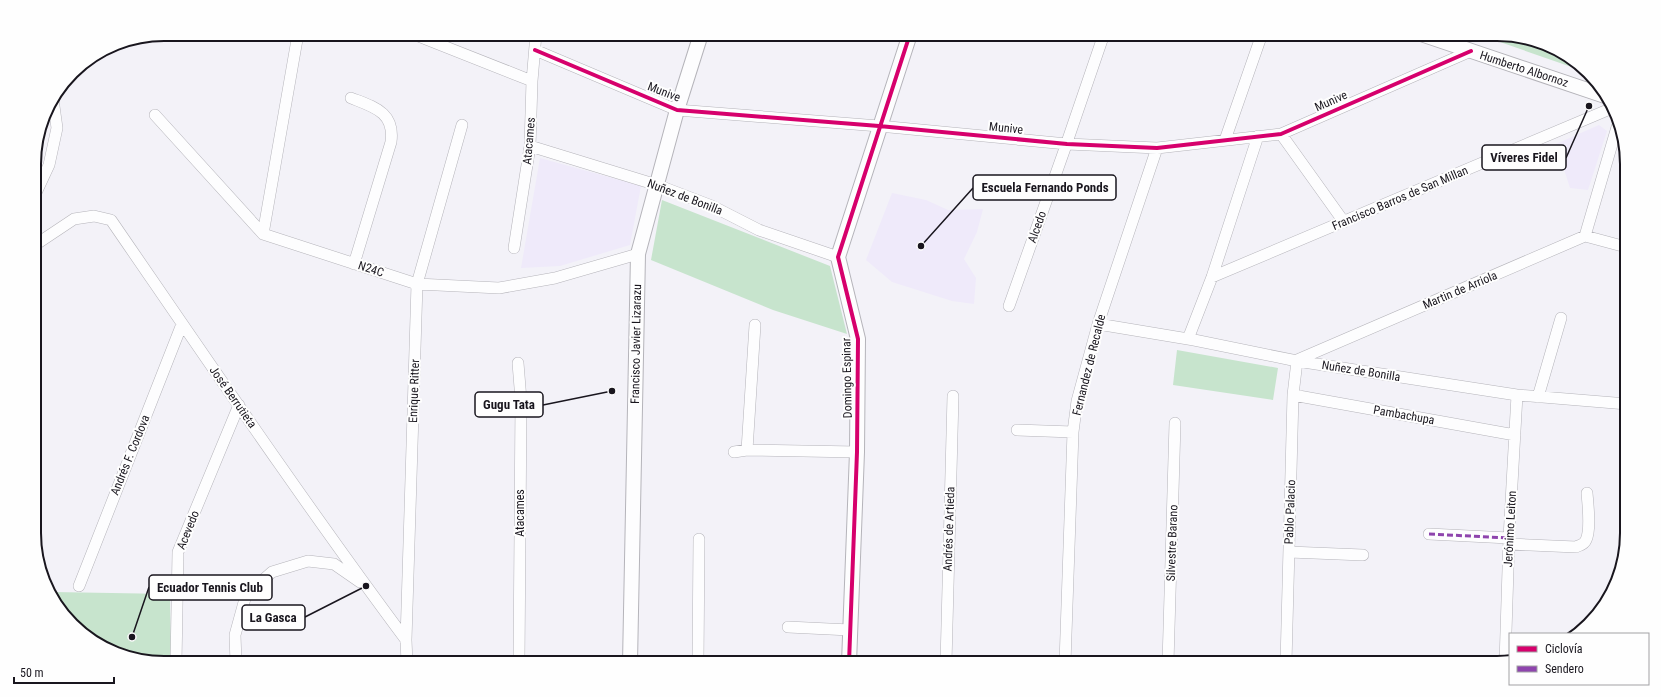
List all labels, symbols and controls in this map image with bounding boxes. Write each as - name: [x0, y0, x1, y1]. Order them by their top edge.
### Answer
- street label: Humberto Albornoz: [1478, 48, 1570, 90]
- street label: Munive: [646, 79, 683, 105]
- street label: Munive: [1313, 88, 1350, 114]
- street label: Atacames: [520, 117, 538, 165]
- street label: Munive: [988, 119, 1024, 137]
- callout: Víveres Fidel: [1482, 145, 1566, 170]
- text: Víveres Fidel: [1490, 150, 1558, 165]
- street label: Francisco Barros de San Millan: [1330, 163, 1470, 233]
- callout: Escuela Fernando Ponds: [973, 175, 1116, 200]
- street label: Nuñez de Bonilla: [645, 176, 725, 218]
- text: Escuela Fernando Ponds: [981, 180, 1109, 195]
- street label: Alcedo: [1025, 209, 1049, 245]
- street label: N24C: [356, 258, 386, 280]
- street label: Martin de Arriola: [1421, 268, 1500, 312]
- street label: Francisco Javier Lizarazu: [628, 284, 644, 404]
- street label: Fernandez de Recalde: [1070, 313, 1108, 417]
- street label: Domingo Espinar: [839, 337, 855, 418]
- street label: Enrique Ritter: [406, 358, 422, 423]
- street label: Nuñez de Bonilla: [1321, 358, 1402, 384]
- street label: José Berrutieta: [207, 363, 260, 431]
- callout: Gugu Tata: [475, 392, 543, 417]
- text: Gugu Tata: [483, 397, 535, 412]
- street label: Pambachupa: [1372, 403, 1436, 427]
- street label: Andrés F. Cordova: [108, 413, 153, 497]
- street label: Pablo Palacio: [1282, 479, 1298, 545]
- street label: Andrés de Artieda: [941, 486, 957, 572]
- street label: Atacames: [513, 489, 527, 537]
- street label: Jerónimo Leiton: [1501, 490, 1519, 568]
- street label: Silvestre Barano: [1164, 504, 1180, 582]
- street label: Acevedo: [174, 509, 202, 551]
- callout: Ecuador Tennis Club: [149, 575, 272, 600]
- text: Ecuador Tennis Club: [157, 580, 263, 595]
- callout: La Gasca: [242, 605, 305, 630]
- text: La Gasca: [249, 610, 297, 625]
- legend: [1509, 633, 1649, 685]
- text: Ciclovía: [1545, 642, 1583, 656]
- scale bar: [14, 659, 114, 685]
- text: Sendero: [1545, 662, 1584, 676]
- text: 50 m: [20, 666, 44, 680]

